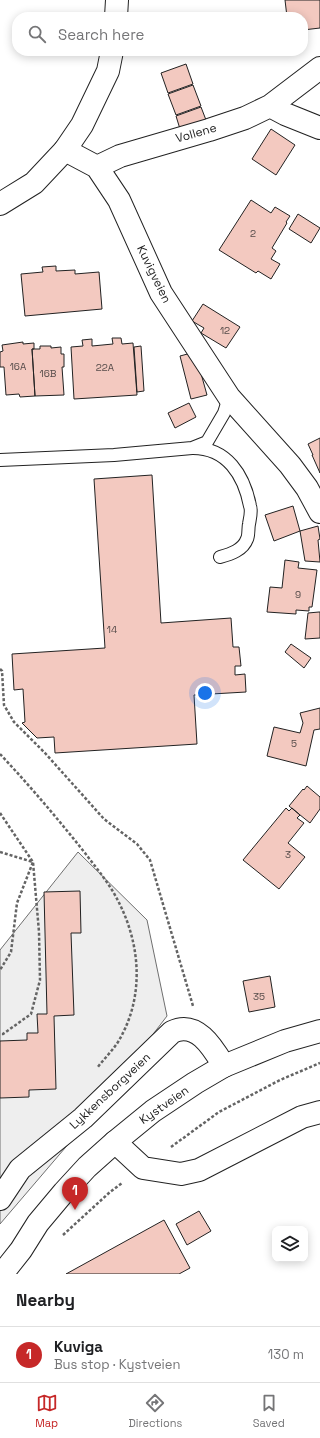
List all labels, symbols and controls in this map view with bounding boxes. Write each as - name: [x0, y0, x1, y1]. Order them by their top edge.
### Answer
- search box: [12, 12, 308, 56]
- icon: search: [26, 23, 48, 45]
- text: Search here: [58, 25, 144, 44]
- street label: Vollene: [174, 120, 218, 146]
- house number: 2: [250, 227, 256, 240]
- street label: Kuvigveien: [133, 242, 175, 306]
- house number: 12: [220, 324, 230, 337]
- house number: 16A: [10, 360, 27, 373]
- house number: 22A: [96, 361, 115, 374]
- house number: 16B: [40, 367, 57, 380]
- house number: 9: [295, 588, 301, 601]
- house number: 14: [107, 623, 117, 636]
- your location: [195, 683, 215, 703]
- house number: 5: [291, 737, 297, 750]
- house number: 3: [285, 848, 291, 861]
- house number: 35: [253, 990, 265, 1003]
- street label: Lykkensborgveien: [66, 1049, 154, 1133]
- street label: Kystveien: [136, 1082, 192, 1128]
- pin: 1: [62, 1177, 88, 1210]
- map controls: [272, 1226, 308, 1262]
- button: layers: [272, 1226, 308, 1262]
- text: Nearby: [16, 1289, 75, 1311]
- text: Kuviga: [54, 1337, 103, 1356]
- text: 1: [26, 1346, 32, 1363]
- text: 130 m: [268, 1346, 304, 1363]
- text: Bus stop · Kystveien: [54, 1356, 180, 1373]
- tab: Map: [35, 1392, 58, 1430]
- tab: Directions: [128, 1392, 182, 1430]
- tab: Saved: [253, 1392, 285, 1430]

